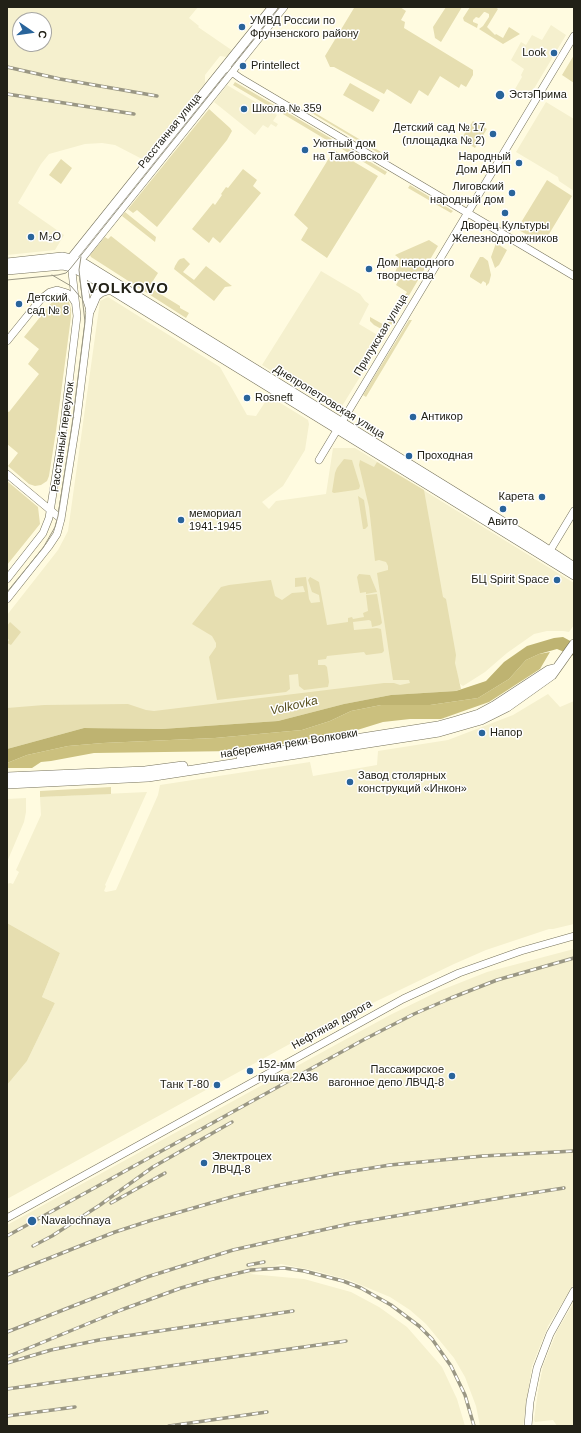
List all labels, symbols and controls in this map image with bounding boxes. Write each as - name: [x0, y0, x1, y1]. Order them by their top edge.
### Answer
- north arrow: [12, 12, 52, 52]
- place label: УМВД России по Фрунзенского району: [250, 14, 359, 40]
- marker: УМВД России по Фрунзенского району: [237, 22, 247, 32]
- text: С: [36, 29, 49, 40]
- place label: Look: [522, 46, 546, 60]
- marker: Look: [549, 48, 559, 58]
- place label: Printellect: [251, 59, 299, 73]
- marker: Printellect: [238, 61, 248, 71]
- place label: ЭстэПрима: [509, 88, 567, 102]
- marker: ЭстэПрима: [494, 89, 506, 101]
- street label: Расстанная улица: [136, 91, 204, 171]
- place label: Школа № 359: [252, 102, 322, 116]
- marker: Школа № 359: [239, 104, 249, 114]
- place label: Детский сад № 17 (площадка № 2): [393, 121, 485, 147]
- marker: Детский сад № 17 (площадка № 2): [488, 129, 498, 139]
- place label: Уютный дом на Тамбовской: [313, 137, 389, 163]
- marker: Уютный дом на Тамбовской: [300, 145, 310, 155]
- place label: Народный Дом АВИП: [456, 150, 511, 176]
- marker: Народный Дом АВИП: [514, 158, 524, 168]
- place label: Лиговский народный дом: [430, 180, 504, 206]
- marker: Лиговский народный дом: [507, 188, 517, 198]
- marker: Дворец Культуры Железнодорожников: [500, 208, 510, 218]
- place label: Дворец Культуры Железнодорожников: [452, 219, 558, 245]
- place label: М₂O: [39, 230, 61, 244]
- marker: М₂O: [26, 232, 36, 242]
- place label: Дом народного творчества: [377, 256, 454, 282]
- marker: Дом народного творчества: [364, 264, 374, 274]
- district label: VOLKOVO: [87, 280, 169, 298]
- place label: Детский сад № 8: [27, 291, 69, 317]
- street label: Прилукская улица: [351, 292, 411, 378]
- marker: Детский сад № 8: [14, 299, 24, 309]
- street label: Днепропетровская улица: [271, 362, 387, 442]
- street label: Расстанный переулок: [49, 381, 77, 493]
- place label: Rosneft: [255, 391, 293, 405]
- marker: Rosneft: [242, 393, 252, 403]
- place label: Антикор: [421, 410, 463, 424]
- marker: Антикор: [408, 412, 418, 422]
- place label: Проходная: [417, 449, 473, 463]
- marker: Проходная: [404, 451, 414, 461]
- place label: Карета: [499, 490, 534, 504]
- marker: Карета: [537, 492, 547, 502]
- marker: Авито: [498, 504, 508, 514]
- place label: мемориал 1941-1945: [189, 507, 242, 533]
- marker: мемориал 1941-1945: [176, 515, 186, 525]
- place label: Авито: [488, 515, 518, 529]
- place label: БЦ Spirit Space: [471, 573, 549, 587]
- marker: БЦ Spirit Space: [552, 575, 562, 585]
- water label: Volkovka: [269, 694, 319, 718]
- place label: Напор: [490, 726, 522, 740]
- street label: набережная реки Волковки: [219, 727, 359, 761]
- marker: Напор: [477, 728, 487, 738]
- place label: Завод столярных конструкций «Инкон»: [358, 769, 467, 795]
- marker: Завод столярных конструкций «Инкон»: [345, 777, 355, 787]
- street label: Нефтяная дорога: [290, 997, 374, 1053]
- place label: 152-мм пушка 2А36: [258, 1058, 318, 1084]
- place label: Пассажирское вагонное депо ЛВЧД-8: [329, 1063, 444, 1089]
- marker: 152-мм пушка 2А36: [245, 1066, 255, 1076]
- marker: Пассажирское вагонное депо ЛВЧД-8: [447, 1071, 457, 1081]
- place label: Танк Т-80: [160, 1078, 209, 1092]
- marker: Танк Т-80: [212, 1080, 222, 1090]
- place label: Электроцех ЛВЧД-8: [212, 1150, 272, 1176]
- marker: Электроцех ЛВЧД-8: [199, 1158, 209, 1168]
- place label: Navalochnaya: [41, 1214, 111, 1228]
- marker: Navalochnaya: [26, 1215, 38, 1227]

